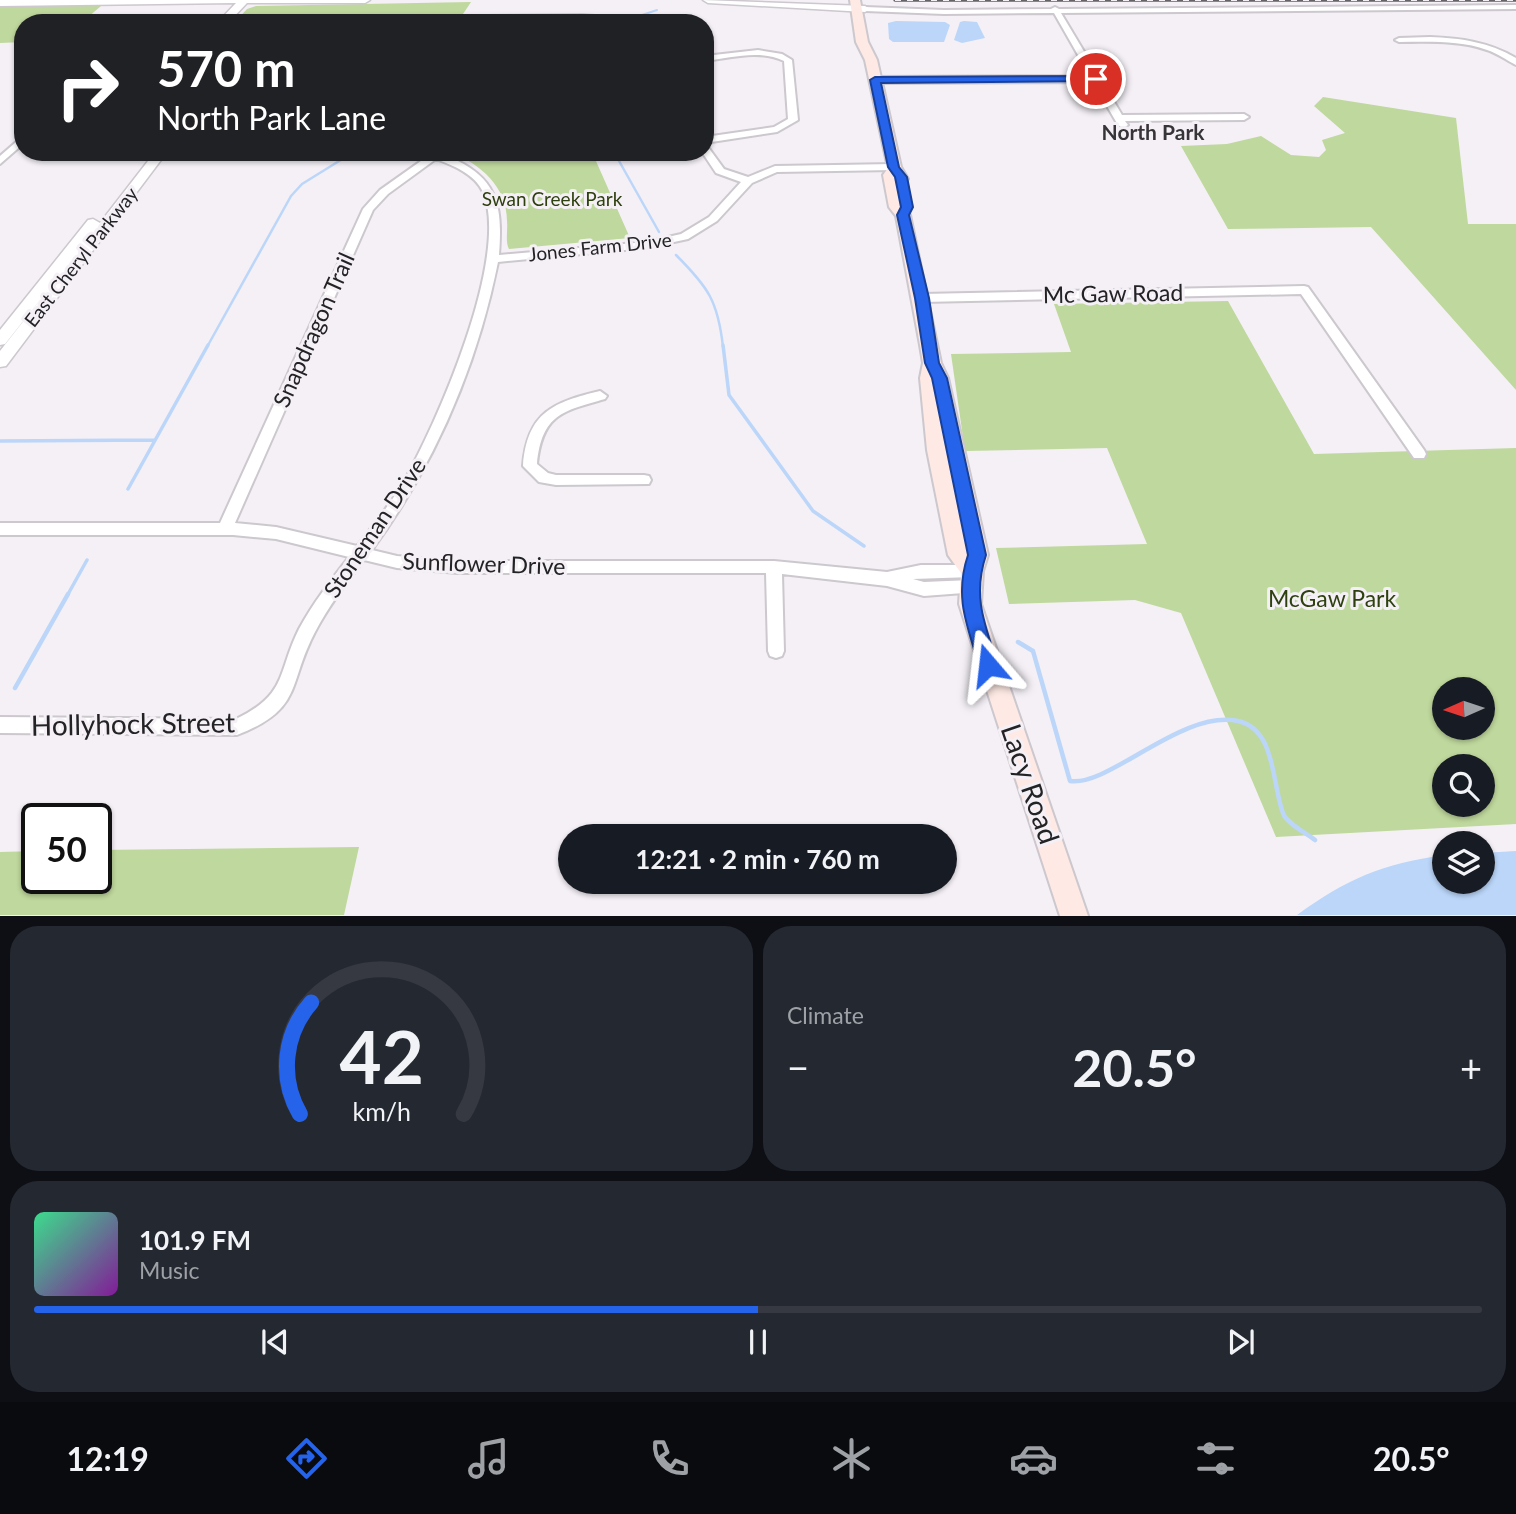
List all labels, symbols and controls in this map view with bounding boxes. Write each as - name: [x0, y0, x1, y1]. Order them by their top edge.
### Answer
- text: 570 m: [157, 39, 295, 97]
- icon: right: [42, 42, 133, 133]
- pin: [1066, 49, 1126, 109]
- icon: arrive: [1077, 60, 1115, 98]
- text: North Park Lane: [157, 98, 386, 137]
- district label: North Park: [1102, 119, 1205, 144]
- street label: East Cheryl Parkway: [19, 182, 142, 331]
- park label: Swan Creek Park: [482, 187, 623, 210]
- street label: Jones Farm Drive: [527, 228, 673, 265]
- street label: Snapdragon Trail: [266, 248, 360, 411]
- street label: Mc Gaw Road: [1043, 278, 1183, 308]
- street label: Stoneman Drive: [317, 452, 431, 602]
- street label: Sunflower Drive: [402, 546, 566, 580]
- park label: McGaw Park: [1268, 584, 1396, 612]
- position arrow: [951, 628, 1025, 702]
- north arrow: [1432, 677, 1494, 740]
- map controls: [1432, 677, 1495, 894]
- street label: Hollyhock Street: [30, 704, 235, 742]
- street label: Lacy Road: [995, 719, 1067, 848]
- button: search: [1432, 754, 1495, 817]
- speed limit sign: 50: [21, 803, 112, 894]
- button: layers: [1432, 831, 1495, 894]
- text: 12:21 · 2 min · 760 m: [635, 843, 880, 875]
- text: Climate: [787, 1001, 864, 1029]
- text: 42: [339, 1013, 424, 1101]
- text: 20.5°: [1072, 1036, 1197, 1098]
- text: −: [787, 1044, 809, 1090]
- text: +: [1460, 1044, 1482, 1090]
- text: km/h: [352, 1096, 411, 1126]
- text: 101.9 FM: [139, 1224, 251, 1256]
- text: Music: [139, 1256, 199, 1284]
- icon: previous: [256, 1323, 294, 1361]
- icon: pause: [739, 1323, 777, 1361]
- icon: next: [1222, 1323, 1260, 1361]
- icon: directions: [282, 1434, 331, 1483]
- icon: music: [464, 1434, 513, 1483]
- icon: phone: [645, 1434, 694, 1483]
- icon: climate: [827, 1434, 876, 1483]
- icon: car: [1009, 1434, 1058, 1483]
- icon: filters: [1191, 1434, 1240, 1483]
- text: 12:19: [66, 1439, 149, 1478]
- text: 20.5°: [1373, 1439, 1450, 1478]

